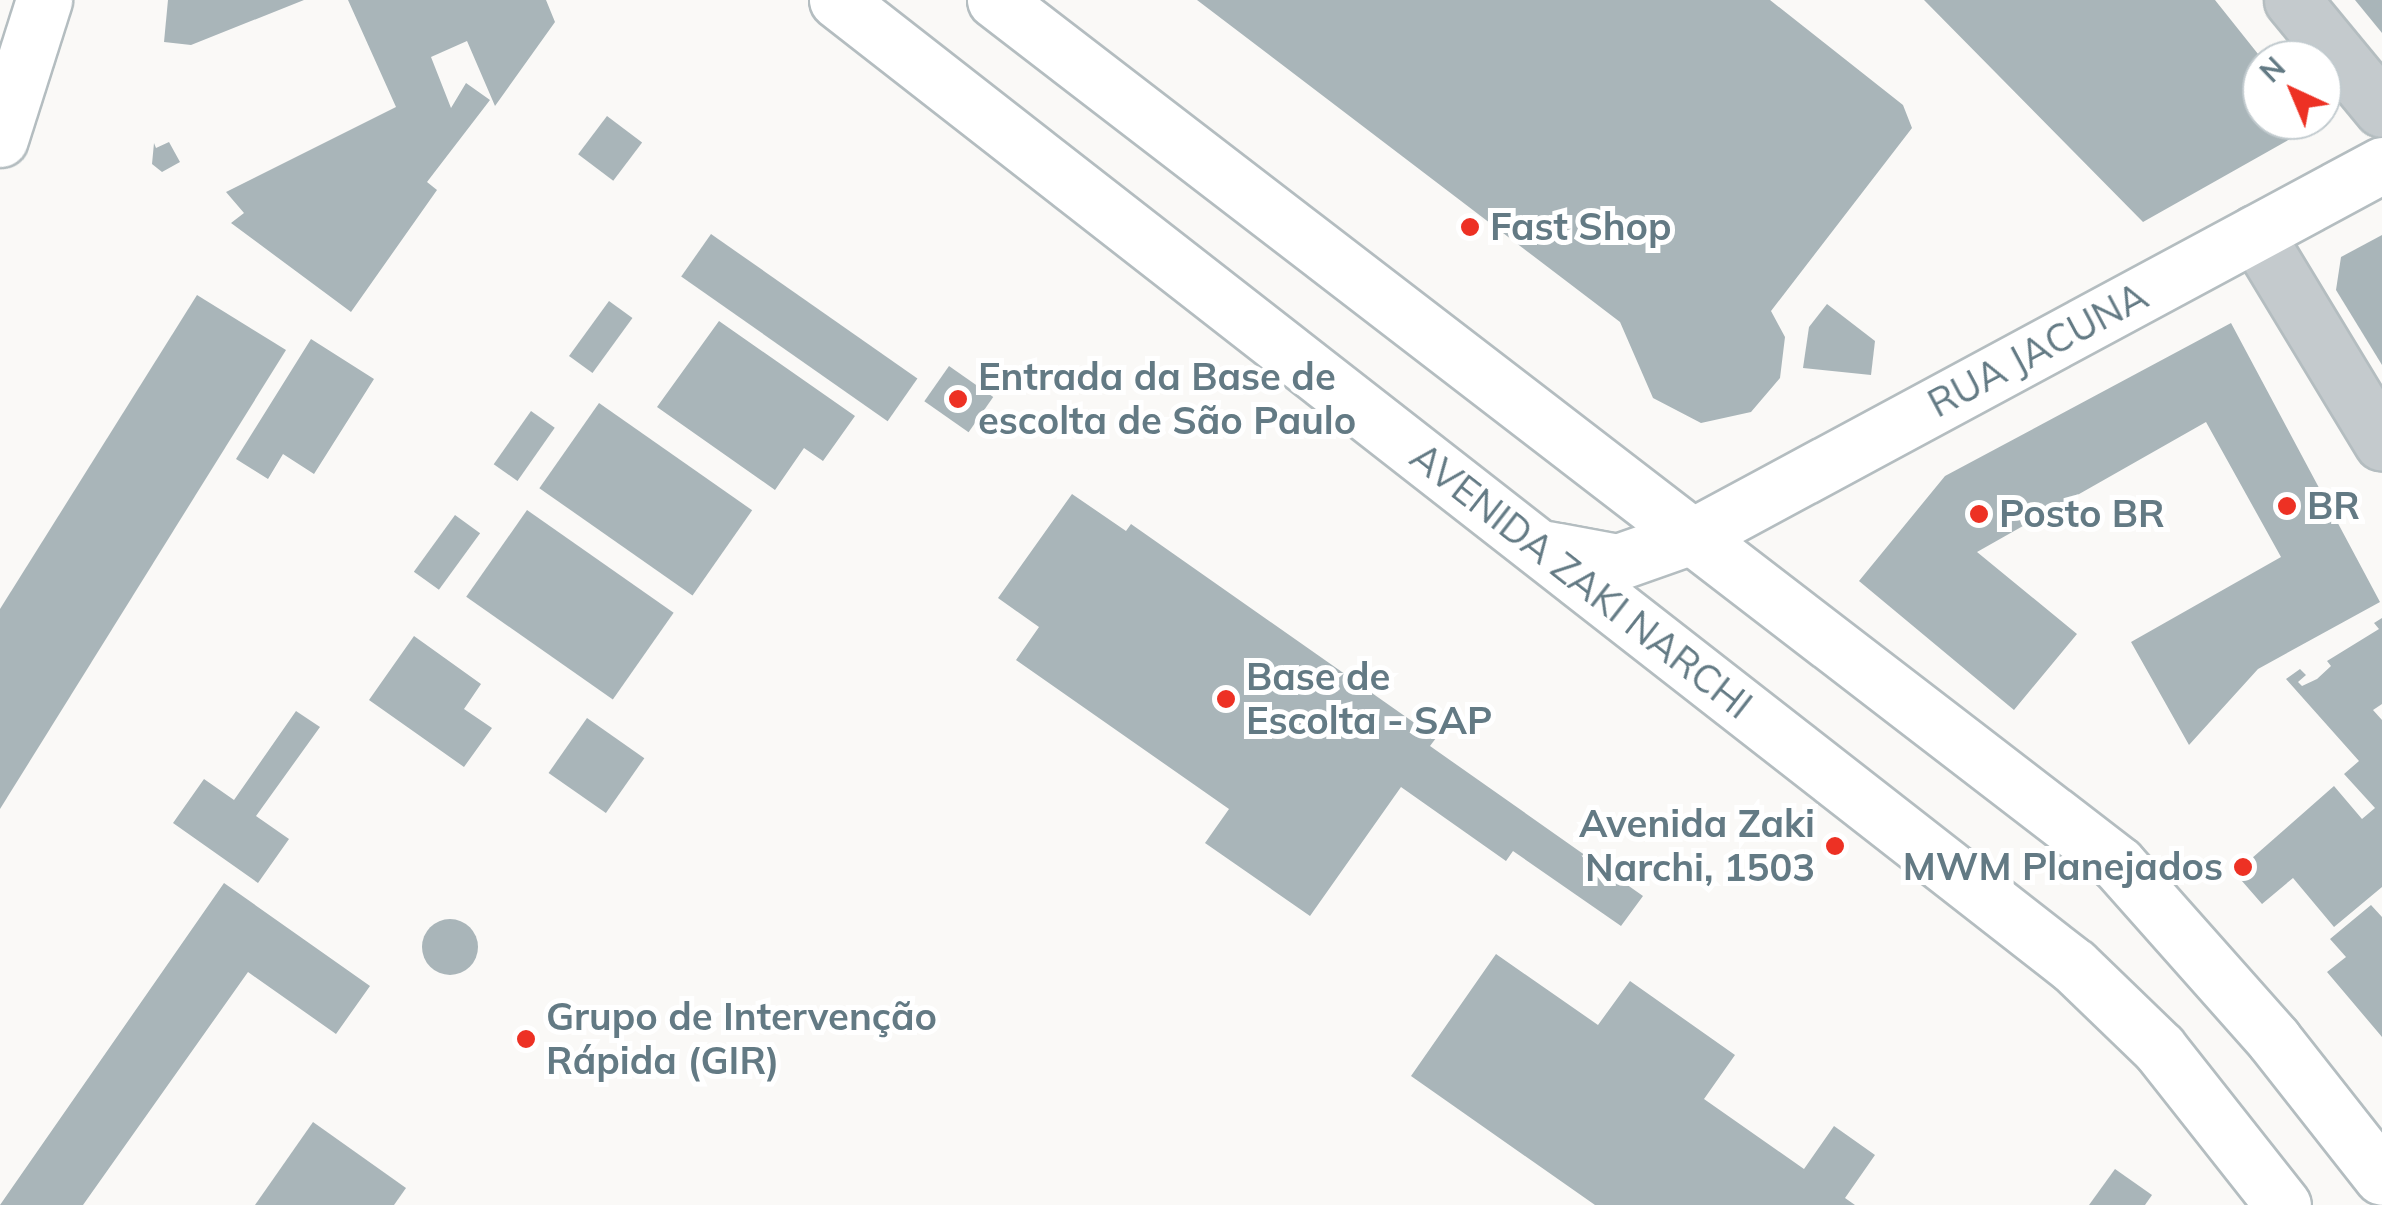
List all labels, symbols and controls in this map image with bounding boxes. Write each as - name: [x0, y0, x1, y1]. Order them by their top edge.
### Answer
- north arrow: [2242, 40, 2342, 140]
- text: N: [2252, 50, 2292, 89]
- place label: Fast Shop: [1490, 204, 1672, 250]
- marker: Fast Shop: [1459, 216, 1481, 238]
- street label: RUA JACUNA: [1921, 273, 2155, 427]
- place label: Entrada da Base de escolta de São Paulo: [978, 354, 1356, 444]
- marker: Entrada da Base de escolta de São Paulo: [947, 388, 969, 410]
- street label: AVENIDA ZAKI NARCHI: [1401, 434, 1761, 728]
- place label: BR: [2307, 483, 2360, 529]
- place label: Posto BR: [1999, 491, 2165, 537]
- marker: BR: [2276, 495, 2298, 517]
- marker: Posto BR: [1968, 503, 1990, 525]
- place label: Base de Escolta - SAP: [1246, 654, 1492, 744]
- marker: Base de Escolta - SAP: [1215, 688, 1237, 710]
- place label: Avenida Zaki Narchi, 1503: [1579, 801, 1815, 891]
- marker: Avenida Zaki Narchi, 1503: [1824, 835, 1846, 857]
- place label: MWM Planejados: [1903, 844, 2223, 890]
- marker: MWM Planejados: [2232, 856, 2254, 878]
- place label: Grupo de Intervenção Rápida (GIR): [546, 994, 937, 1084]
- marker: Grupo de Intervenção Rápida (GIR): [515, 1028, 537, 1050]

